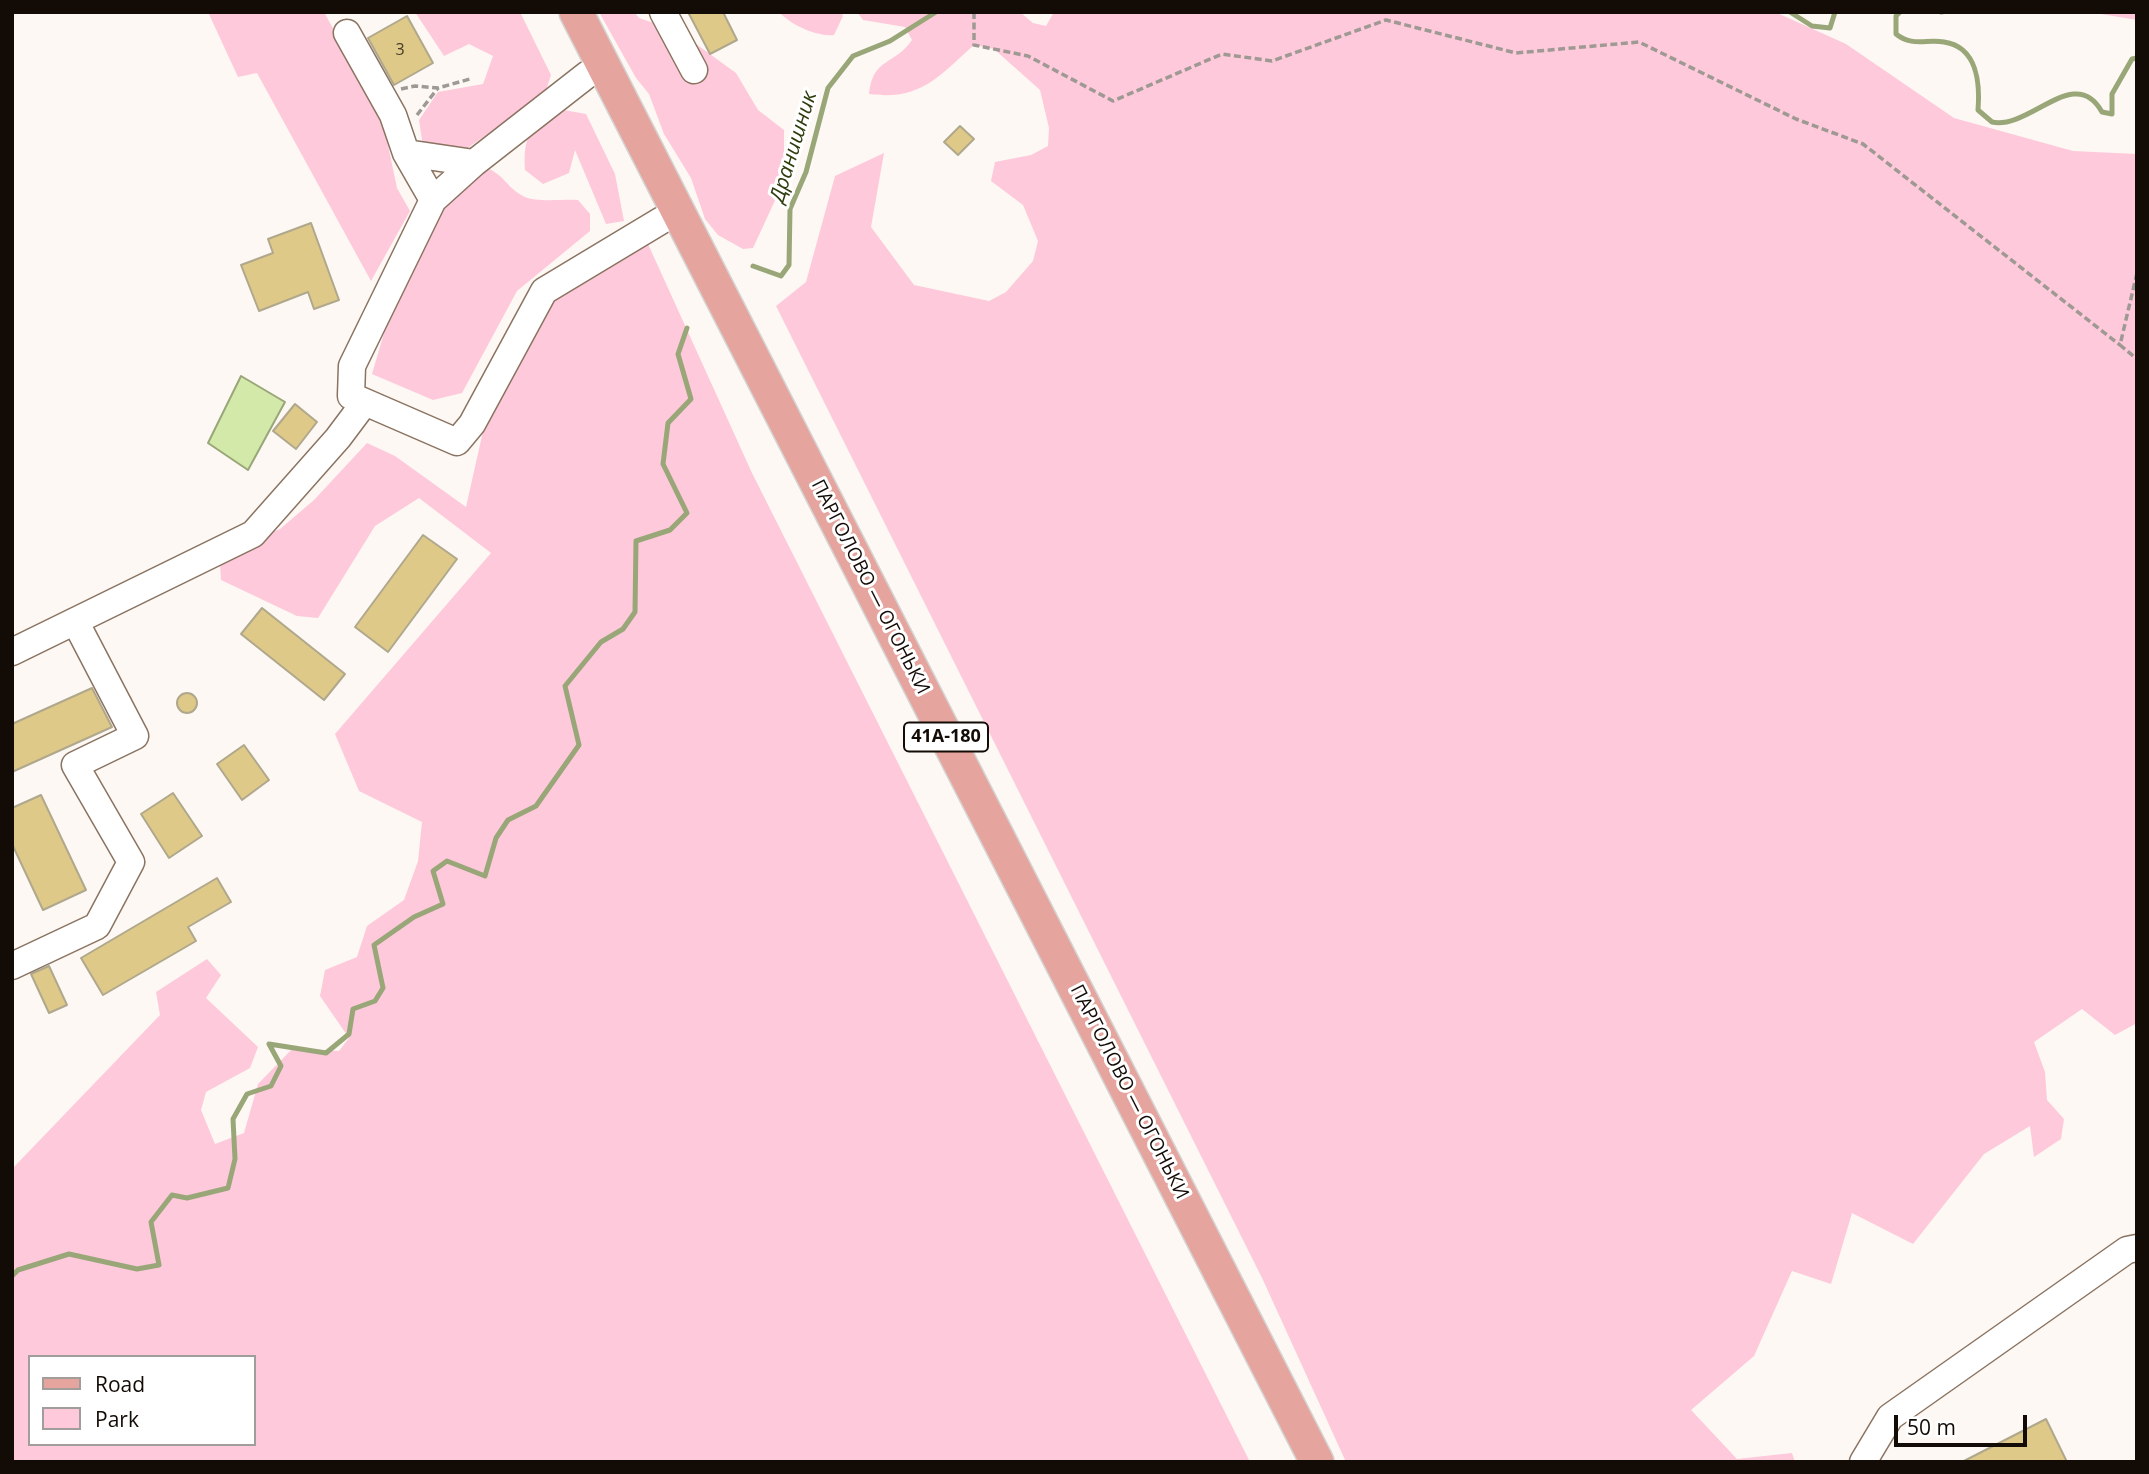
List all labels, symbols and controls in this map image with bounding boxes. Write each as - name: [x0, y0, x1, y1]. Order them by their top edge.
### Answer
- house number: 3: [395, 40, 405, 60]
- water label: Дранишник: [765, 88, 823, 206]
- street label: ПАРГОЛОВО — ОГОНЬКИ: [806, 476, 934, 698]
- road number: 41А-180: [904, 722, 988, 752]
- street label: ПАРГОЛОВО — ОГОНЬКИ: [1065, 981, 1193, 1203]
- legend: [28, 1355, 256, 1446]
- text: Road: [95, 1370, 145, 1398]
- scale bar: [1897, 1400, 2030, 1444]
- text: Park: [95, 1405, 139, 1433]
- text: 50 m: [1907, 1413, 1956, 1441]

